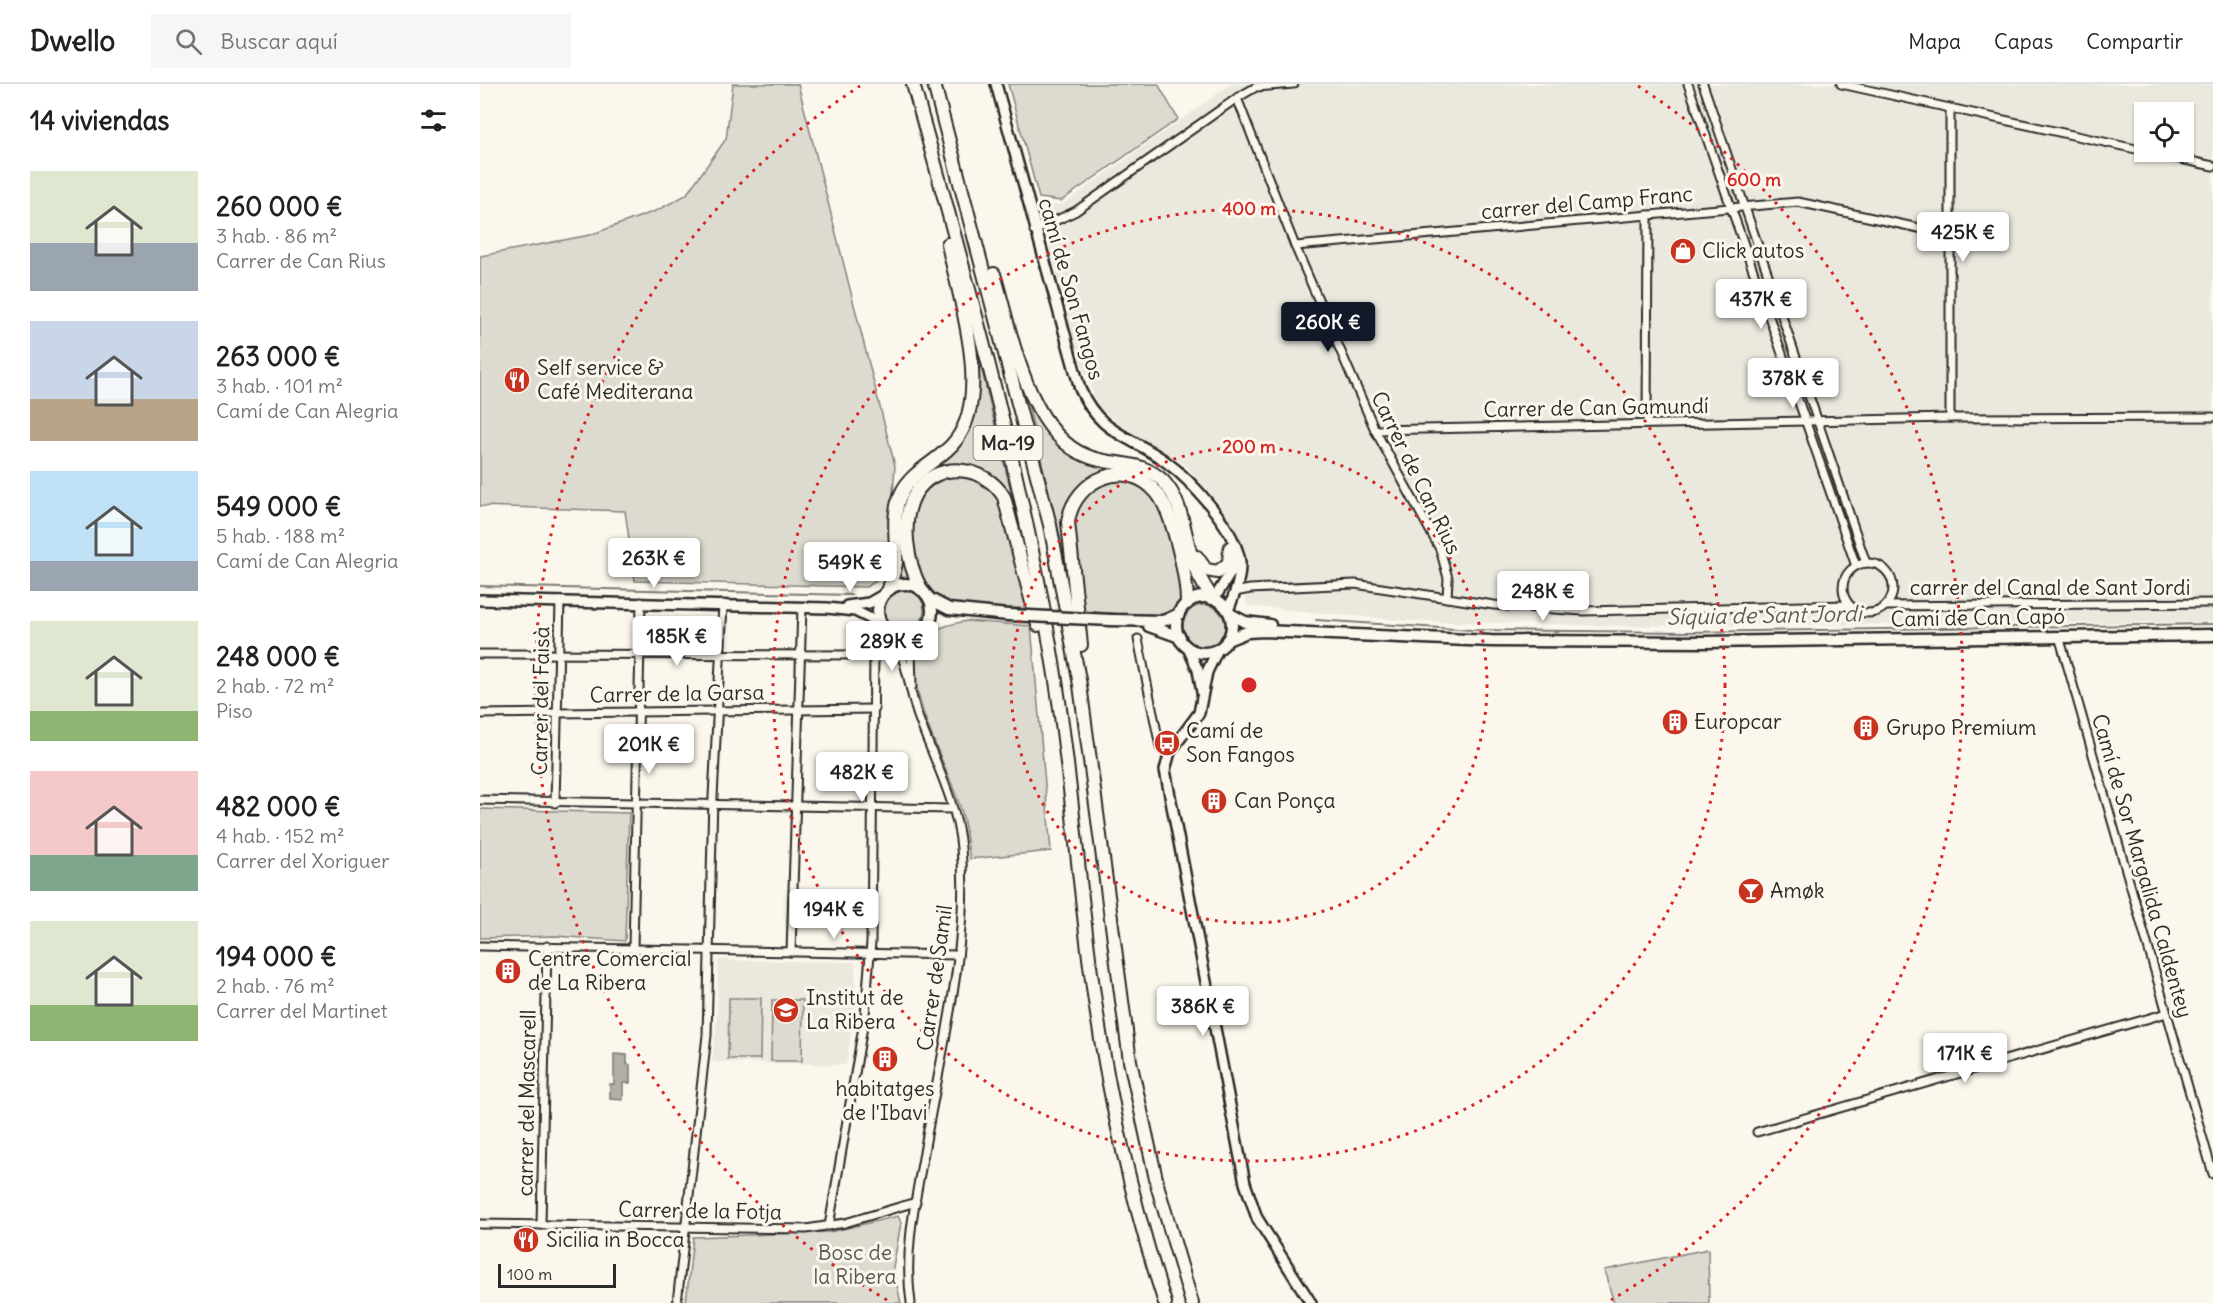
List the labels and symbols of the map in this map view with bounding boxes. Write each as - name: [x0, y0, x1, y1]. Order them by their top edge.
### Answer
- text: 600 m: [1727, 168, 1781, 191]
- street label: carrer del Camp Franc: [1480, 180, 1694, 225]
- street label: camí de Son Fangos: [1033, 195, 1110, 383]
- text: 400 m: [1222, 197, 1276, 220]
- pin: 425K €: [1914, 212, 2012, 263]
- shop icon: Click autos: [1668, 236, 1698, 266]
- place label: Click autos: [1702, 237, 1804, 264]
- pin: 437K €: [1712, 279, 1810, 330]
- pin: 260K €: [1279, 302, 1377, 353]
- place label: Self service & Café Mediterana: [537, 354, 693, 405]
- pin: 378K €: [1744, 358, 1842, 409]
- restaurant icon: Self service & Café Mediterana: [502, 365, 532, 395]
- street label: Carrer de Can Rius: [1365, 387, 1468, 559]
- street label: Carrer de Can Gamundí: [1483, 392, 1709, 423]
- road number: Ma-19: [974, 426, 1042, 460]
- text: 200 m: [1222, 435, 1276, 458]
- pin: 263K €: [605, 538, 703, 589]
- pin: 549K €: [801, 542, 899, 593]
- pin: 248K €: [1494, 571, 1592, 622]
- street label: carrer del Canal de Sant Jordi: [1910, 574, 2190, 601]
- water label: Síquia de Sant Jordi: [1666, 599, 1865, 631]
- street label: Camí de Can Capó: [1891, 602, 2065, 633]
- pin: 185K €: [628, 616, 726, 667]
- pin: 289K €: [843, 621, 941, 672]
- street label: Carrer del Faisà: [526, 626, 555, 776]
- centre of rings: [1239, 675, 1259, 695]
- street label: Carrer de la Garsa: [589, 678, 764, 709]
- building icon: Europcar: [1660, 707, 1690, 737]
- place label: Europcar: [1694, 708, 1782, 735]
- street label: Camí de Sor Margalida Caldentey: [2086, 711, 2199, 1021]
- building icon: Grupo Premium: [1851, 713, 1881, 743]
- place label: Grupo Premium: [1886, 714, 2036, 741]
- place label: Camí de Son Fangos: [1186, 717, 1295, 768]
- pin: 201K €: [600, 724, 698, 775]
- bus stop icon: Camí de Son Fangos: [1152, 728, 1182, 758]
- pin: 482K €: [813, 752, 911, 803]
- building icon: Can Ponça: [1199, 786, 1229, 816]
- place label: Can Ponça: [1234, 787, 1335, 814]
- bar icon: Amøk: [1736, 876, 1766, 906]
- place label: Amøk: [1770, 877, 1824, 904]
- pin: 194K €: [785, 889, 883, 940]
- street label: Carrer de Samil: [911, 903, 958, 1053]
- place label: Centre Comercial de La Ribera: [528, 945, 692, 996]
- building icon: Centre Comercial de La Ribera: [493, 956, 523, 986]
- place label: Institut de La Ribera: [806, 984, 903, 1035]
- pin: 386K €: [1154, 986, 1252, 1037]
- school or university icon: Institut de La Ribera: [771, 995, 801, 1025]
- street label: carrer del Mascarell: [511, 1009, 542, 1197]
- pin: 171K €: [1916, 1033, 2014, 1084]
- building icon: habitatges de l'Ibavi: [870, 1044, 900, 1074]
- place label: habitatges de l'Ibavi: [835, 1075, 935, 1126]
- street label: Carrer de la Fotja: [618, 1196, 782, 1225]
- restaurant icon: Sicilia in Bocca: [511, 1225, 541, 1255]
- place label: Sicilia in Bocca: [546, 1226, 685, 1253]
- park label: Bosc de la Ribera: [814, 1239, 897, 1290]
- scale bar: [498, 1261, 616, 1288]

